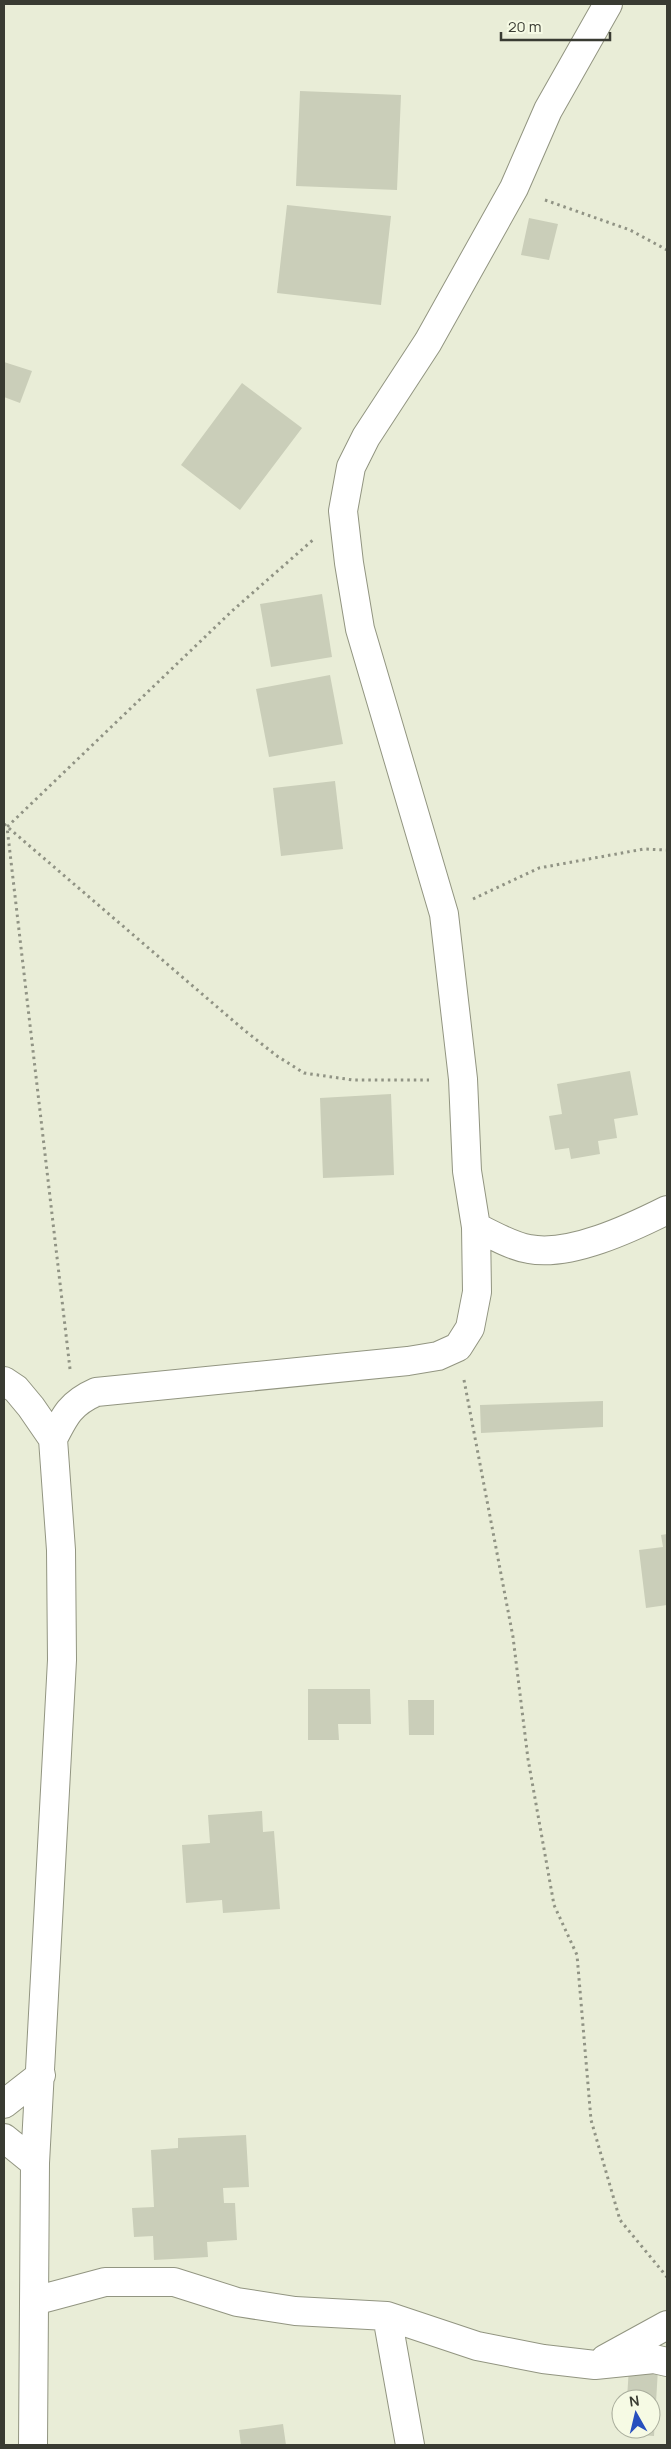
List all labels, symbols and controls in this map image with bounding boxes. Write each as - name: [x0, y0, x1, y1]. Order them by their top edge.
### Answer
- scale bar: [501, 10, 610, 42]
- text: 20 m: [508, 16, 541, 37]
- north arrow: [611, 2389, 661, 2439]
- text: N: [628, 2391, 640, 2411]

